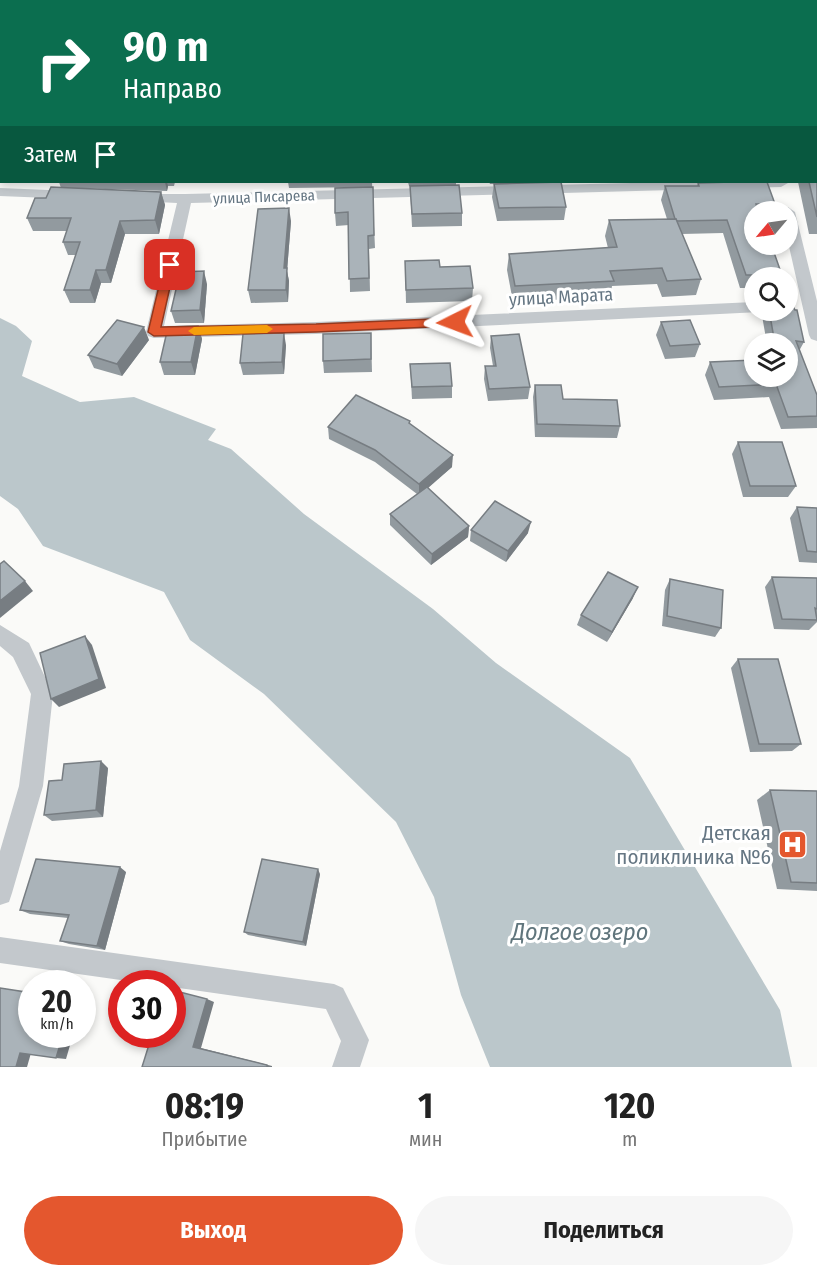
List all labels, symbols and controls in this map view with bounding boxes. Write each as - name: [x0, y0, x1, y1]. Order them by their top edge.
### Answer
- text: 90 m: [123, 22, 208, 72]
- icon: right: [24, 24, 102, 102]
- text: Направо: [123, 73, 222, 105]
- icon: arrive: [89, 138, 122, 171]
- text: Затем: [24, 141, 77, 168]
- street label: улица Писарева: [213, 186, 315, 208]
- north arrow: [744, 201, 798, 255]
- map controls: [744, 201, 798, 387]
- pin: [144, 239, 195, 290]
- icon: arrive: [153, 248, 186, 281]
- button: search: [744, 267, 798, 321]
- street label: улица Марата: [508, 283, 614, 311]
- position arrow: [423, 290, 487, 354]
- button: layers: [744, 333, 798, 387]
- place label: Детская поликлиника №6: [616, 820, 771, 870]
- hospital icon: Детская поликлиника №6: [776, 829, 808, 861]
- water label: Долгое озеро: [510, 918, 648, 946]
- speed limit sign: 30: [108, 970, 186, 1048]
- text: 20: [42, 984, 72, 1020]
- text: km/h: [40, 1015, 74, 1033]
- text: 08:19: [165, 1084, 244, 1128]
- text: 1: [418, 1084, 433, 1128]
- text: 120: [604, 1084, 656, 1128]
- text: Прибытие: [162, 1127, 247, 1151]
- text: мин: [409, 1127, 442, 1151]
- text: m: [622, 1127, 637, 1151]
- button: Выход: [24, 1196, 403, 1265]
- button: Поделиться: [415, 1196, 793, 1265]

